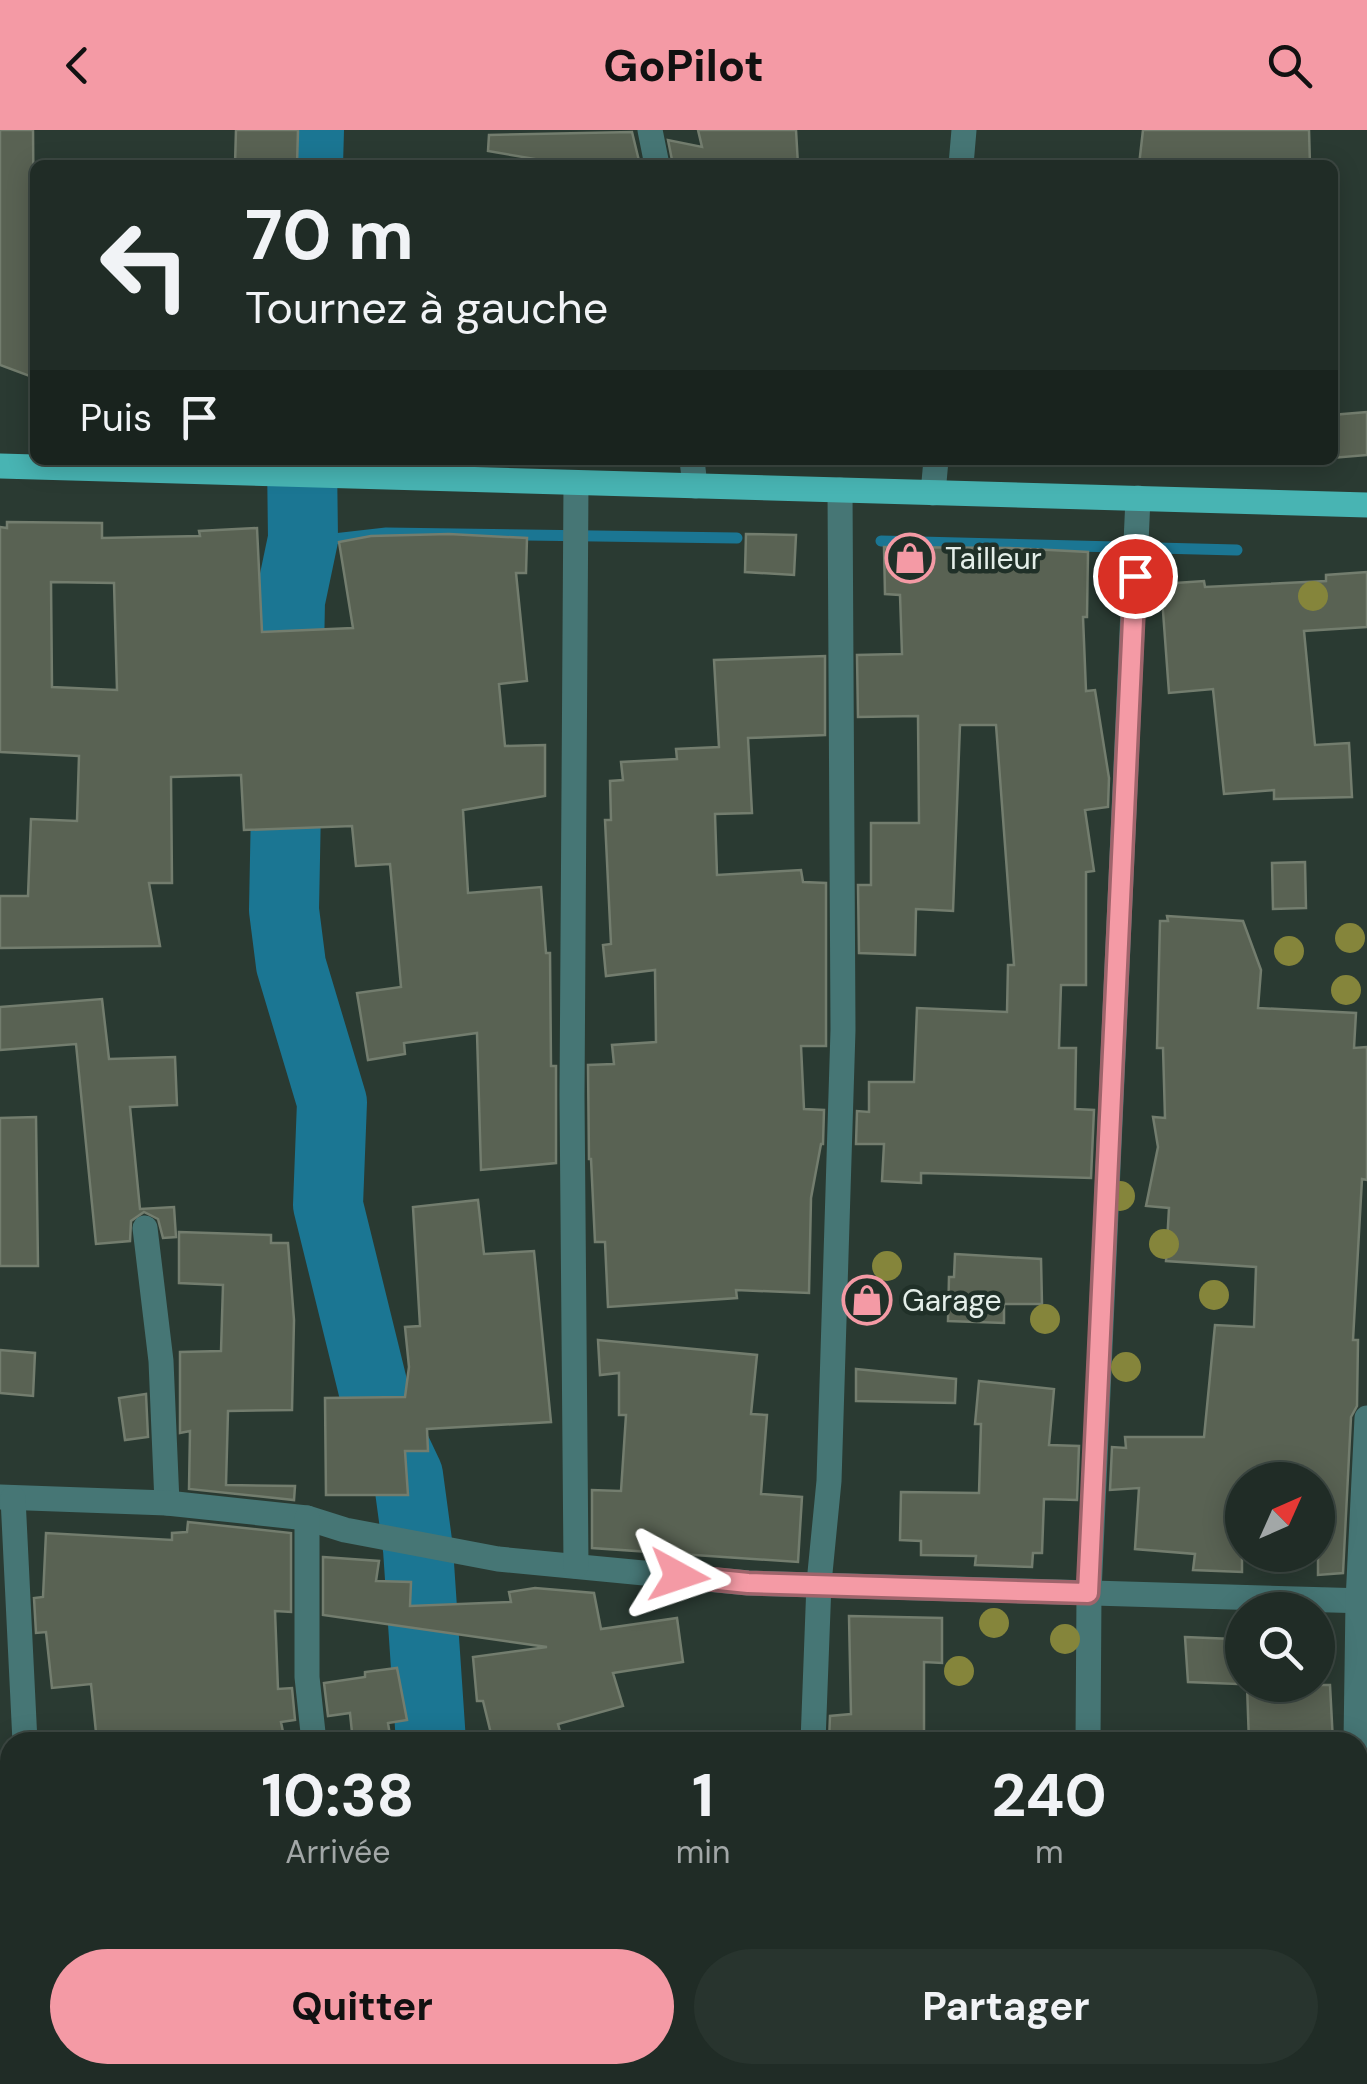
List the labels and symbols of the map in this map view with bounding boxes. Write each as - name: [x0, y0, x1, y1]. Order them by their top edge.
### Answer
- shop icon: Tailleur: [884, 532, 936, 584]
- pin: [1093, 534, 1178, 619]
- place label: Tailleur: [945, 539, 1042, 578]
- shop icon: Garage: [841, 1274, 893, 1326]
- place label: Garage: [902, 1281, 1002, 1320]
- north arrow: [1225, 1462, 1335, 1572]
- position arrow: [627, 1524, 731, 1628]

